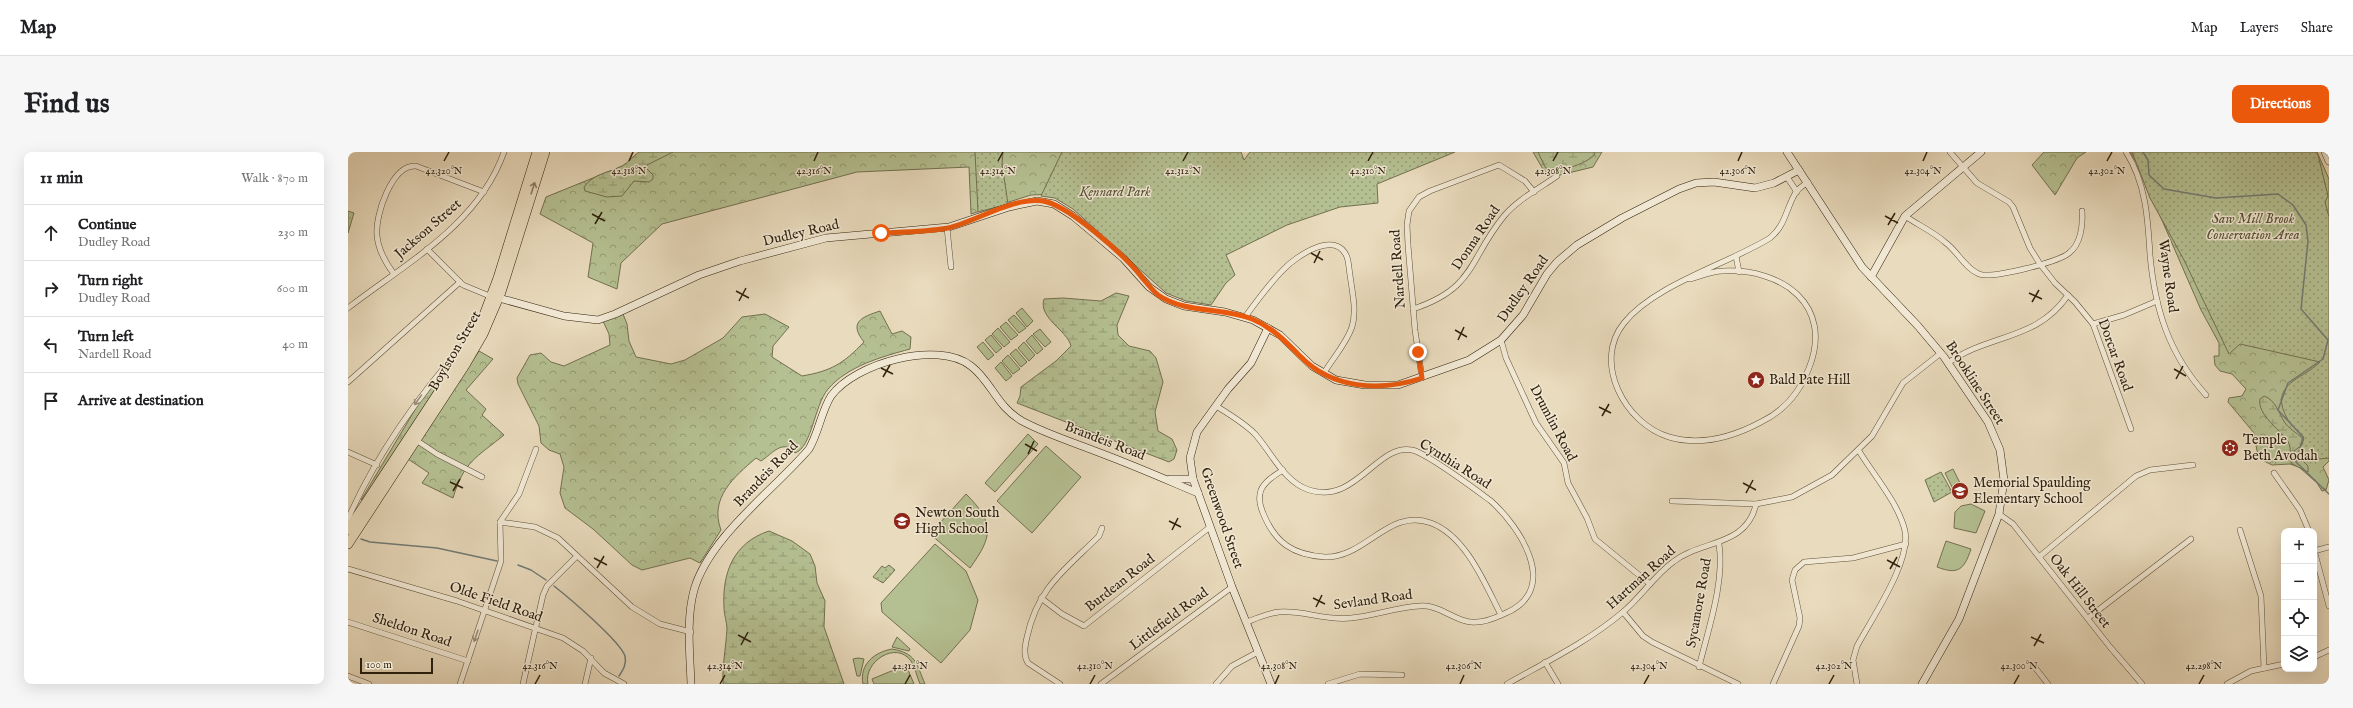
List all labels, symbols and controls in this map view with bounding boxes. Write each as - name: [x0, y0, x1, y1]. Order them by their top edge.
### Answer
- text: Map: [20, 16, 56, 40]
- text: Map: [2191, 19, 2218, 37]
- text: Layers: [2240, 19, 2279, 37]
- text: Share: [2301, 19, 2333, 37]
- button: Directions: [2232, 85, 2329, 123]
- text: Find us: [24, 87, 110, 122]
- text: 42.320°N: [426, 165, 463, 178]
- text: 42.318°N: [612, 165, 647, 178]
- text: 42.316°N: [796, 165, 832, 178]
- text: 42.314°N: [980, 165, 1016, 178]
- text: 42.312°N: [1165, 165, 1201, 178]
- text: 42.310°N: [1350, 165, 1386, 178]
- text: 42.308°N: [1535, 165, 1571, 178]
- text: 42.306°N: [1720, 165, 1757, 178]
- text: 42.304°N: [1904, 165, 1942, 178]
- text: 42.302°N: [2089, 165, 2126, 178]
- text: 11 min: [40, 168, 83, 189]
- text: Walk · 870 m: [241, 170, 308, 187]
- one-way arrow: [530, 182, 537, 195]
- park label: Kennard Park: [1078, 183, 1151, 201]
- street label: Jackson Street: [389, 195, 465, 264]
- street label: Donna Road: [1448, 202, 1505, 274]
- park label: Saw Mill Brook Conservation Area: [2206, 210, 2300, 244]
- text: Continue: [78, 215, 136, 234]
- street label: Dudley Road: [761, 215, 841, 251]
- icon: ahead: [40, 222, 62, 244]
- text: 230 m: [278, 224, 308, 241]
- route start: [872, 224, 890, 242]
- street label: Nardell Road: [1386, 228, 1410, 309]
- text: Dudley Road: [78, 234, 150, 251]
- street label: Wayne Road: [2154, 238, 2182, 314]
- street label: Dudley Road: [1493, 252, 1553, 326]
- text: Turn right: [78, 271, 143, 290]
- icon: right: [40, 278, 62, 300]
- text: 600 m: [277, 280, 308, 297]
- text: Dudley Road: [78, 290, 150, 307]
- street label: Boylston Street: [425, 307, 485, 394]
- street label: Dorcar Road: [2094, 316, 2137, 394]
- text: Turn left: [78, 327, 134, 346]
- icon: left: [40, 334, 62, 356]
- text: 40 m: [282, 336, 308, 353]
- street label: Brookline Street: [1941, 338, 2009, 428]
- route end: [1409, 343, 1427, 361]
- text: Nardell Road: [78, 346, 152, 363]
- place icon: Bald Pate Hill: [1746, 370, 1766, 390]
- place label: Bald Pate Hill: [1769, 371, 1851, 389]
- street label: Drumlin Road: [1525, 382, 1581, 465]
- icon: arrive: [40, 390, 62, 412]
- text: Arrive at destination: [78, 391, 204, 410]
- one-way arrow: [414, 395, 422, 406]
- street label: Brandeis Road: [1062, 417, 1148, 465]
- place label: Temple Beth Avodah: [2243, 431, 2318, 465]
- street label: Cynthia Road: [1416, 435, 1495, 493]
- street label: Brandeis Road: [730, 437, 802, 511]
- synagogue icon: Temple Beth Avodah: [2220, 438, 2240, 458]
- street label: Greenwood Street: [1196, 465, 1248, 571]
- place label: Memorial Spaulding Elementary School: [1973, 474, 2091, 508]
- school or university icon: Memorial Spaulding Elementary School: [1950, 481, 1970, 501]
- place label: Newton South High School: [915, 504, 1000, 538]
- school or university icon: Newton South High School: [892, 511, 912, 531]
- map controls: [2281, 528, 2317, 672]
- button: +: [2281, 528, 2317, 564]
- street label: Hartman Road: [1603, 542, 1680, 614]
- street label: Burdean Road: [1081, 550, 1159, 616]
- street label: Oak Hill Street: [2045, 550, 2115, 632]
- street label: Sycamore Road: [1682, 556, 1716, 649]
- button: −: [2281, 564, 2317, 600]
- street label: Olde Field Road: [447, 578, 545, 627]
- street label: Littlefield Road: [1126, 583, 1212, 654]
- street label: Sevland Road: [1333, 585, 1414, 614]
- button: locate: [2281, 600, 2317, 636]
- street label: Sheldon Road: [370, 609, 454, 651]
- one-way arrow: [472, 630, 480, 642]
- button: layers: [2281, 636, 2317, 672]
- scale bar: [360, 656, 433, 675]
- text: 100 m: [366, 658, 392, 672]
- text: 42.316°N: [522, 660, 558, 673]
- text: 42.314°N: [707, 660, 743, 673]
- text: 42.312°N: [892, 660, 928, 673]
- text: 42.310°N: [1077, 660, 1113, 673]
- text: 42.308°N: [1261, 660, 1297, 673]
- text: 42.306°N: [1446, 660, 1483, 673]
- text: 42.304°N: [1630, 660, 1668, 673]
- text: 42.302°N: [1816, 660, 1853, 673]
- text: 42.300°N: [2000, 660, 2038, 673]
- text: 42.298°N: [2186, 660, 2223, 673]

